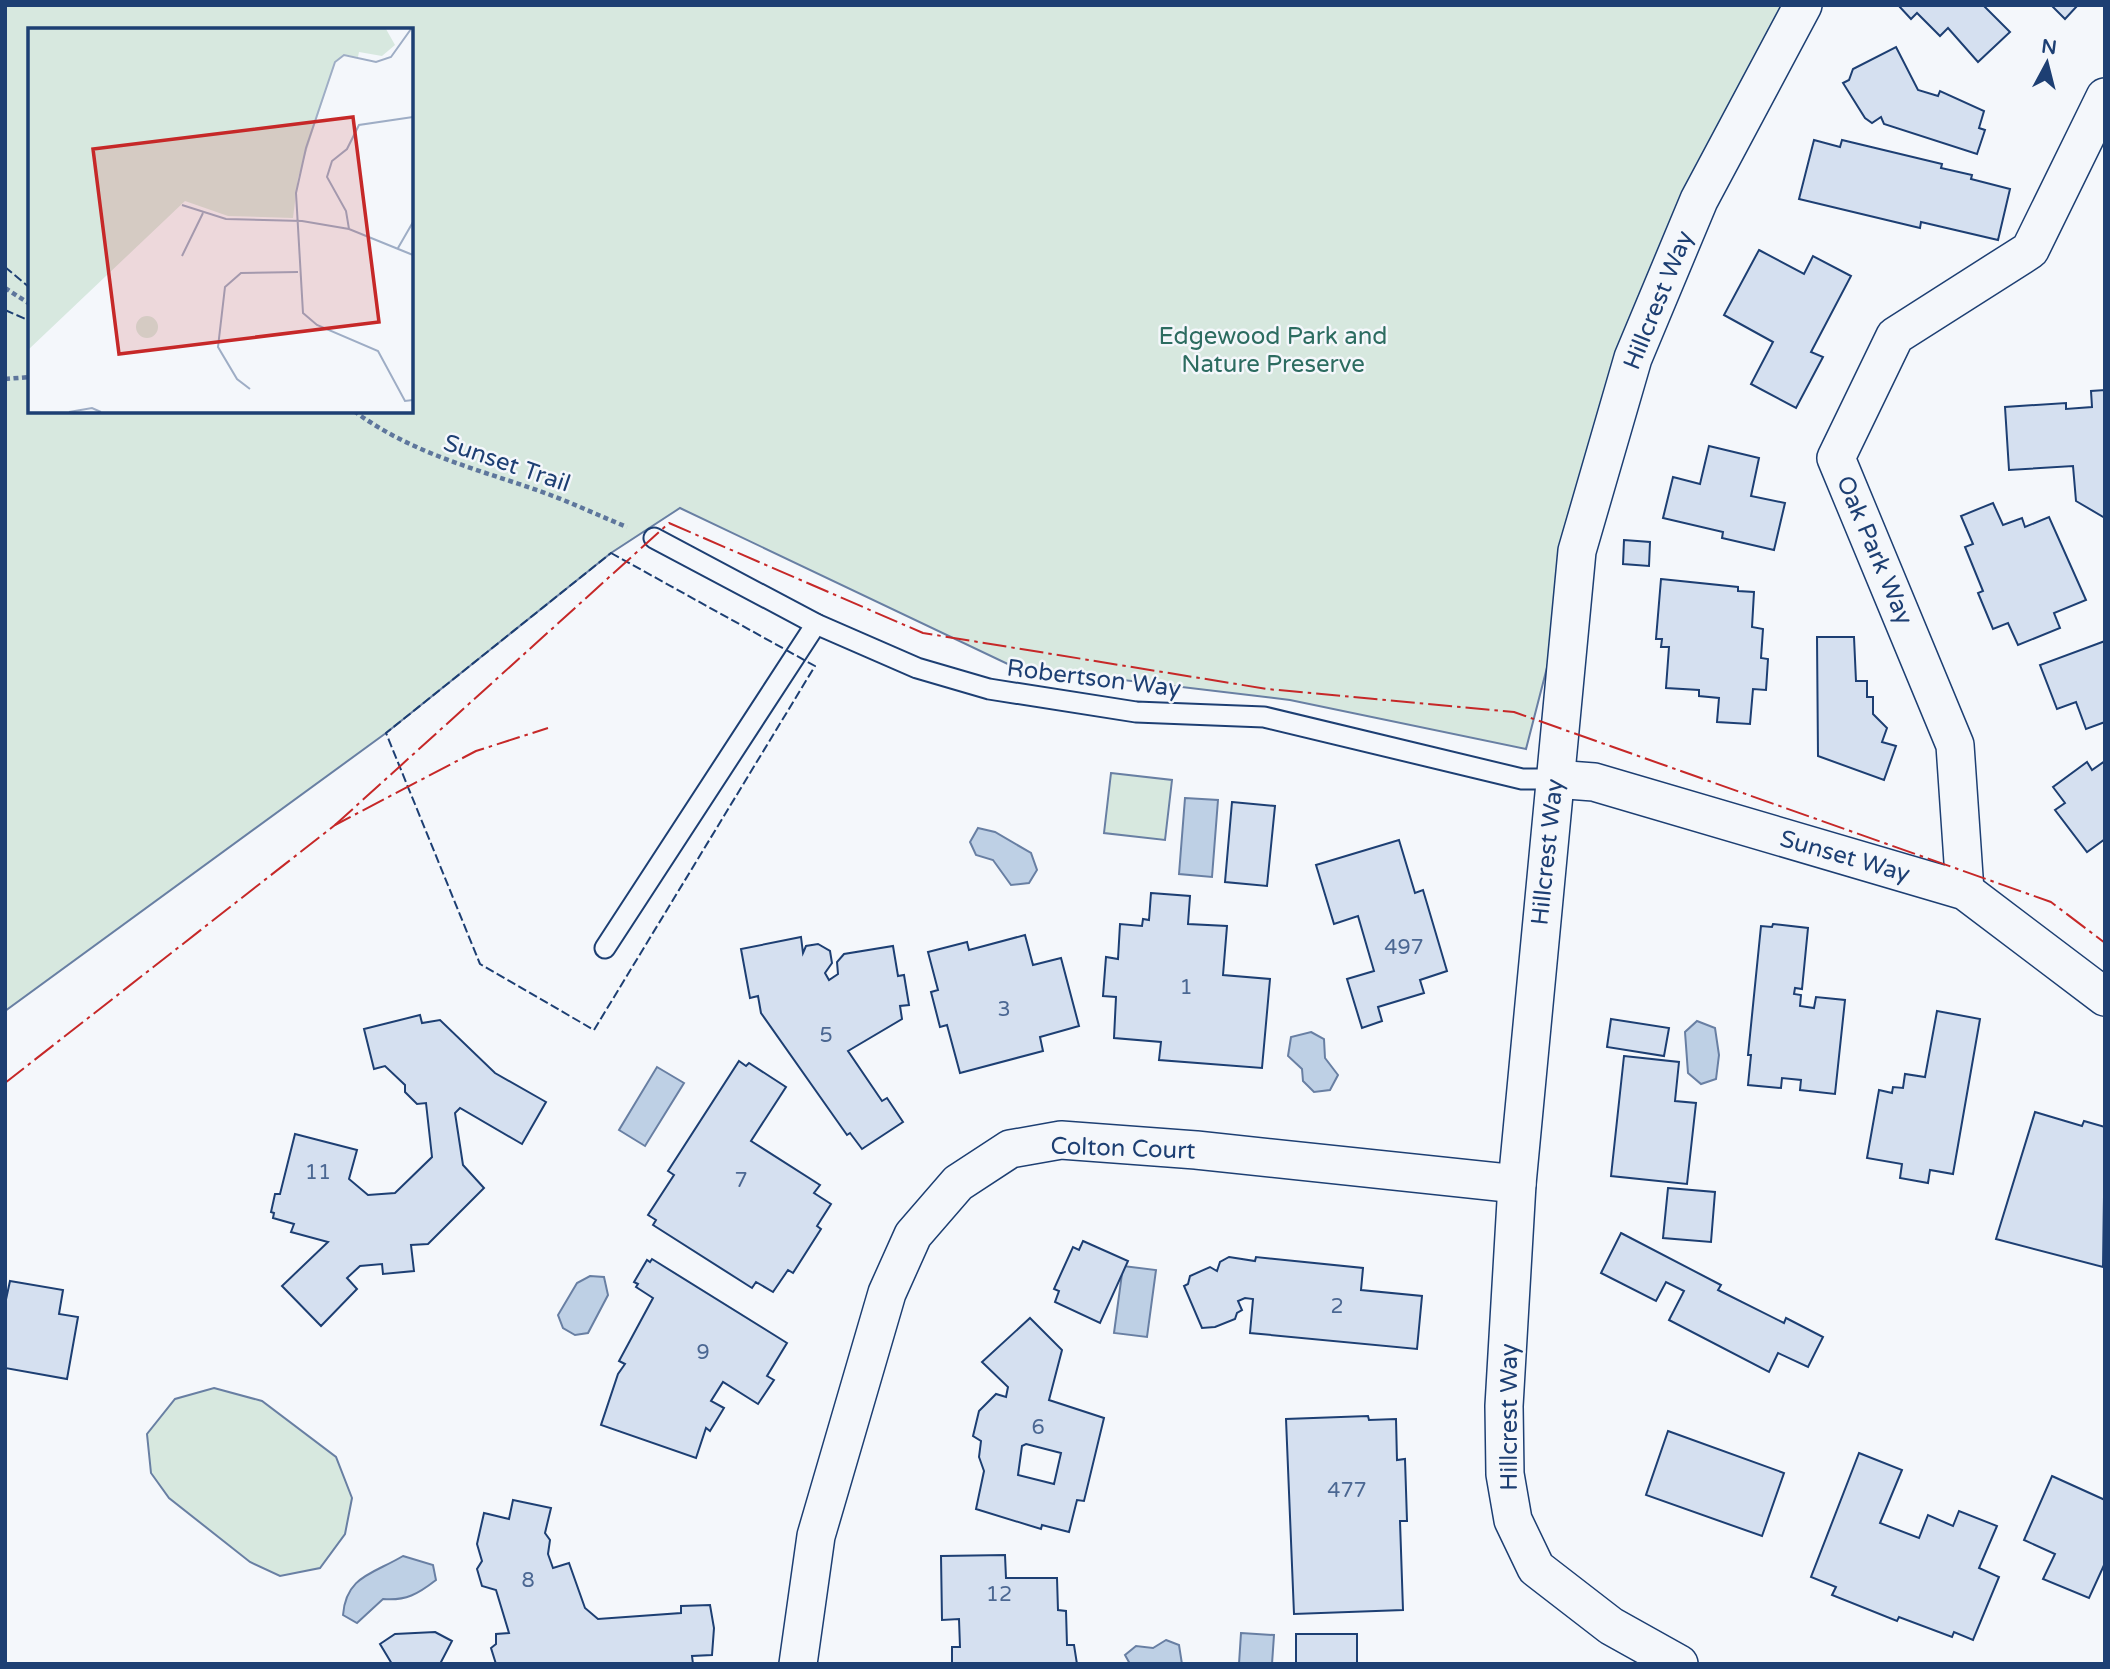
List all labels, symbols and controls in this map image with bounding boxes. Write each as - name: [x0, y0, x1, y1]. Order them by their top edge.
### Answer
- inset map: [28, 28, 413, 413]
- north arrow: [2012, 28, 2082, 98]
- text: N: [2040, 35, 2058, 59]
- street label: Hillcrest Way: [1617, 226, 1700, 374]
- park label: Edgewood Park and Nature Preserve: [1159, 322, 1387, 379]
- street label: Sunset Trail: [440, 428, 574, 499]
- street label: Oak Park Way: [1830, 471, 1919, 629]
- street label: Robertson Way: [1005, 653, 1183, 704]
- street label: Hillcrest Way: [1525, 777, 1570, 927]
- street label: Sunset Way: [1777, 824, 1913, 889]
- house number: 497: [1384, 935, 1424, 960]
- house number: 1: [1179, 975, 1193, 1000]
- house number: 3: [997, 997, 1011, 1022]
- house number: 5: [819, 1023, 833, 1048]
- street label: Colton Court: [1050, 1131, 1196, 1166]
- house number: 11: [305, 1160, 331, 1185]
- house number: 7: [734, 1168, 748, 1193]
- house number: 2: [1330, 1294, 1344, 1319]
- house number: 9: [696, 1340, 710, 1365]
- street label: Hillcrest Way: [1495, 1343, 1524, 1491]
- house number: 6: [1031, 1415, 1045, 1440]
- house number: 477: [1327, 1478, 1367, 1503]
- house number: 8: [521, 1568, 535, 1593]
- house number: 12: [986, 1582, 1012, 1607]

